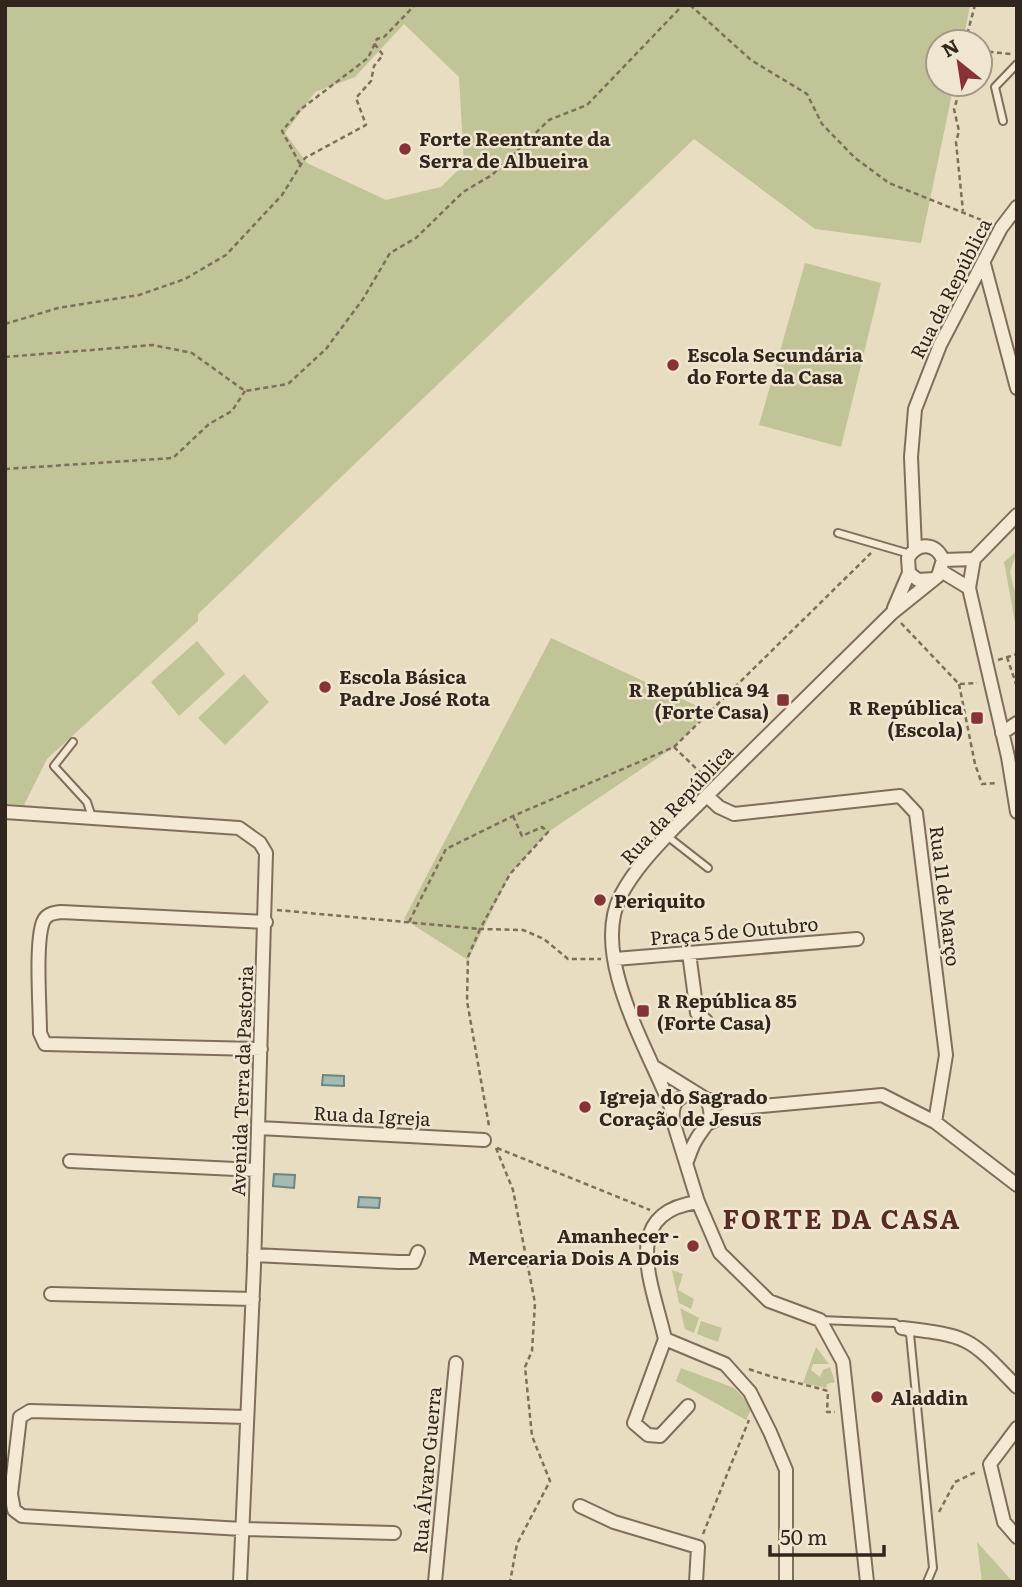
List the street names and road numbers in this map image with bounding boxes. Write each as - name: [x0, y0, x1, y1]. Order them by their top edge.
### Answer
- street label: Rua da República: [902, 212, 998, 363]
- street label: Rua da República: [613, 737, 739, 870]
- street label: Rua 11 de Março: [923, 824, 969, 968]
- street label: Praça 5 de Outubro: [649, 909, 819, 951]
- street label: Avenida Terra da Pastoria: [223, 964, 259, 1197]
- street label: Rua da Igreja: [313, 1098, 432, 1132]
- street label: Rua Álvaro Guerra: [405, 1385, 447, 1555]

